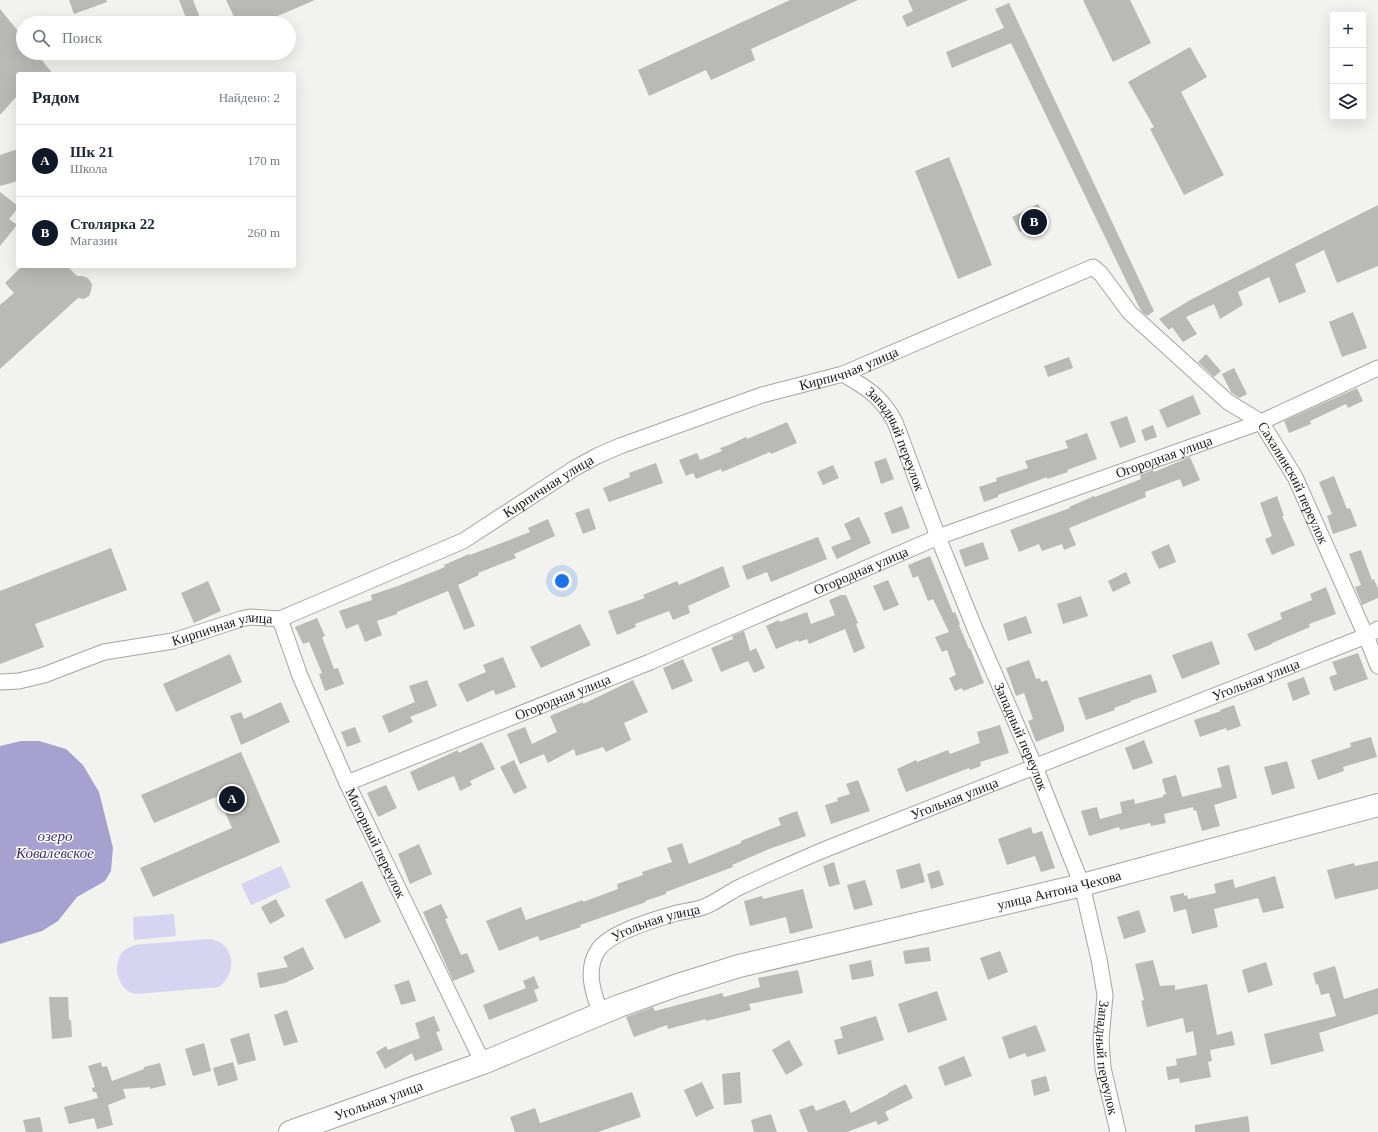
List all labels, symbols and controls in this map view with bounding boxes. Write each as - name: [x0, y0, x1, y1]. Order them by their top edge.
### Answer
- map controls: [1330, 12, 1366, 120]
- button: +: [1330, 12, 1366, 48]
- search box: [16, 16, 296, 60]
- icon: search: [30, 27, 52, 49]
- text: Поиск: [62, 30, 102, 46]
- button: −: [1330, 48, 1366, 84]
- button: layers: [1330, 84, 1366, 120]
- text: Рядом: [32, 88, 80, 107]
- text: Найдено: 2: [219, 90, 280, 105]
- text: Шк 21: [70, 144, 114, 160]
- text: A: [40, 153, 50, 168]
- text: 170 m: [247, 153, 280, 168]
- text: Школа: [70, 161, 107, 176]
- pin: B: [1021, 207, 1047, 237]
- text: Столярка 22: [70, 216, 155, 232]
- text: B: [41, 225, 49, 240]
- text: 260 m: [247, 225, 280, 240]
- text: Магазин: [70, 233, 117, 248]
- street label: Кирпичная улица: [798, 344, 901, 393]
- street label: Западный переулок: [863, 384, 927, 493]
- street label: Сахалинский переулок: [1255, 419, 1331, 546]
- street label: Огородная улица: [1114, 433, 1215, 481]
- street label: Кирпичная улица: [501, 452, 597, 521]
- street label: Огородная улица: [811, 544, 911, 598]
- your location: [552, 571, 572, 591]
- street label: Кирпичная улица: [170, 610, 274, 649]
- street label: Угольная улица: [1210, 656, 1302, 704]
- street label: Огородная улица: [513, 671, 613, 723]
- street label: Западный переулок: [991, 681, 1051, 793]
- street label: Угольная улица: [909, 775, 1001, 823]
- pin: A: [219, 784, 245, 814]
- street label: Моторный переулок: [343, 786, 409, 901]
- water label: озеро Ковалевское: [15, 828, 94, 861]
- street label: улица Антона Чехова: [996, 868, 1124, 913]
- street label: Угольная улица: [609, 901, 702, 945]
- street label: Западный переулок: [1093, 1000, 1121, 1116]
- street label: Угольная улица: [333, 1078, 426, 1123]

